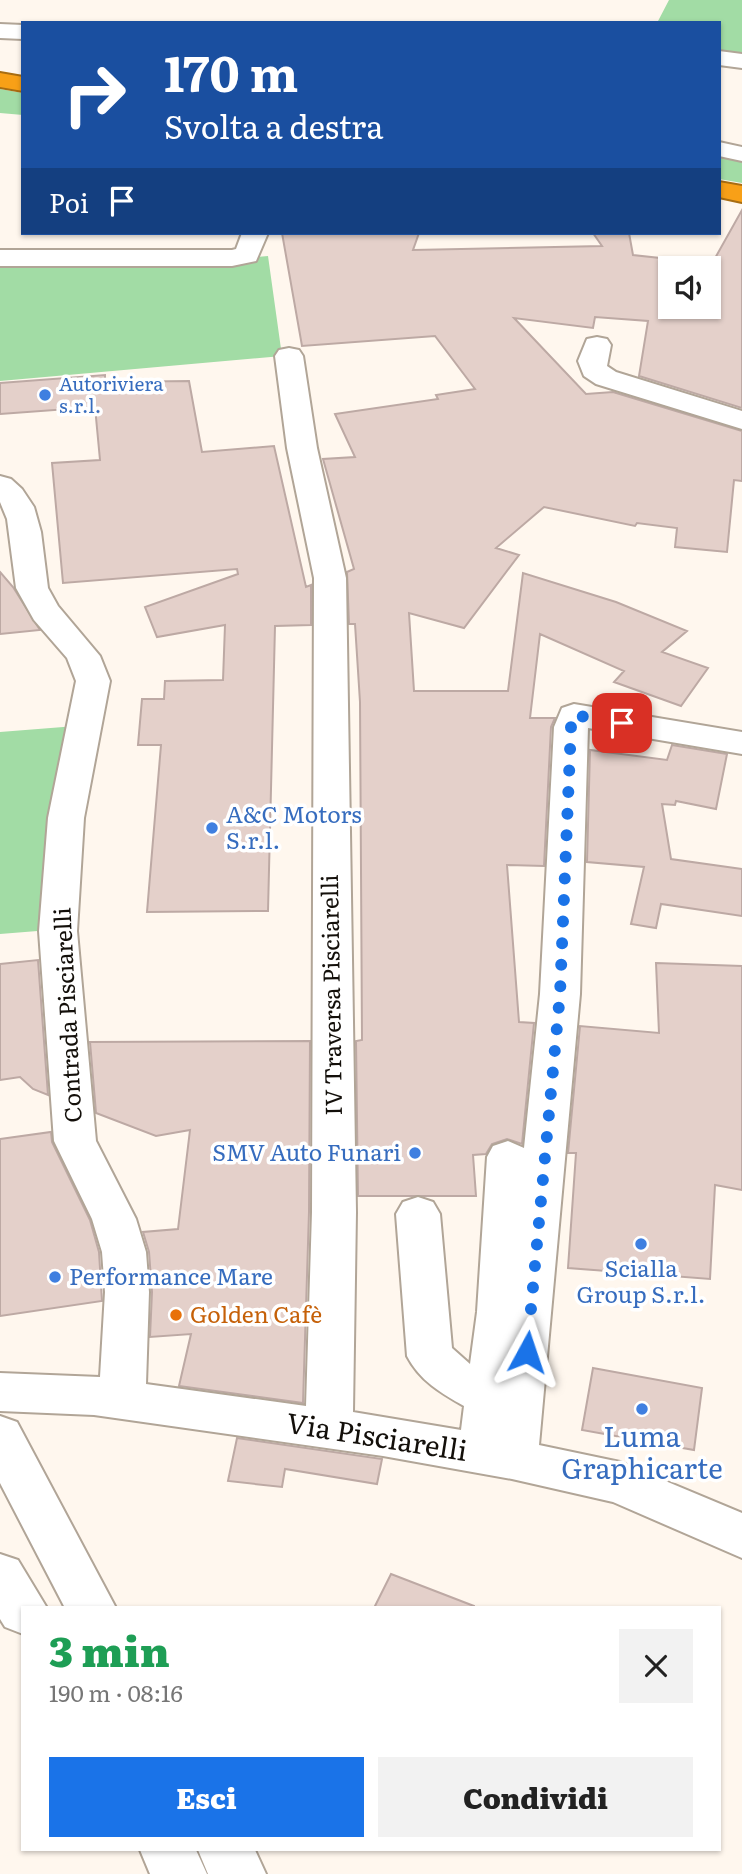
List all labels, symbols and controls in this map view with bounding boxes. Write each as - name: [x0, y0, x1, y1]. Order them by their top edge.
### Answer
- text: 170 m: [164, 34, 298, 107]
- icon: right: [49, 49, 140, 140]
- text: Svolta a destra: [164, 101, 383, 149]
- text: Poi: [49, 182, 89, 221]
- icon: arrive: [103, 182, 141, 220]
- map controls: [658, 256, 721, 319]
- button: sound: [658, 256, 721, 319]
- place label: Autoriviera s.r.l.: [59, 369, 164, 419]
- marker: Autoriviera s.r.l.: [37, 387, 53, 403]
- pin: [592, 693, 652, 753]
- icon: arrive: [603, 704, 641, 742]
- place label: A&C Motors S.r.l.: [226, 796, 362, 856]
- marker: A&C Motors S.r.l.: [204, 820, 220, 836]
- street label: IV Traversa Pisciarelli: [311, 874, 349, 1116]
- street label: Contrada Pisciarelli: [43, 906, 89, 1124]
- place label: SMV Auto Funari: [212, 1134, 401, 1168]
- marker: SMV Auto Funari: [407, 1145, 423, 1161]
- marker: Scialla Group S.r.l.: [633, 1236, 649, 1252]
- place label: Scialla Group S.r.l.: [577, 1250, 705, 1310]
- place label: Performance Mare: [69, 1258, 273, 1292]
- marker: Performance Mare: [47, 1269, 63, 1285]
- place label: Golden Cafè: [190, 1296, 322, 1330]
- marker: Golden Cafè: [168, 1307, 184, 1323]
- position arrow: [490, 1315, 564, 1389]
- street label: Via Pisciarelli: [284, 1400, 471, 1470]
- marker: Luma Graphicarte: [634, 1401, 650, 1417]
- place label: Luma Graphicarte: [561, 1414, 723, 1488]
- text: 3 min: [49, 1618, 170, 1680]
- button: close: [619, 1629, 693, 1703]
- text: 190 m · 08:16: [49, 1675, 183, 1709]
- button: Esci: [49, 1757, 364, 1837]
- button: Condividi: [378, 1757, 693, 1837]

